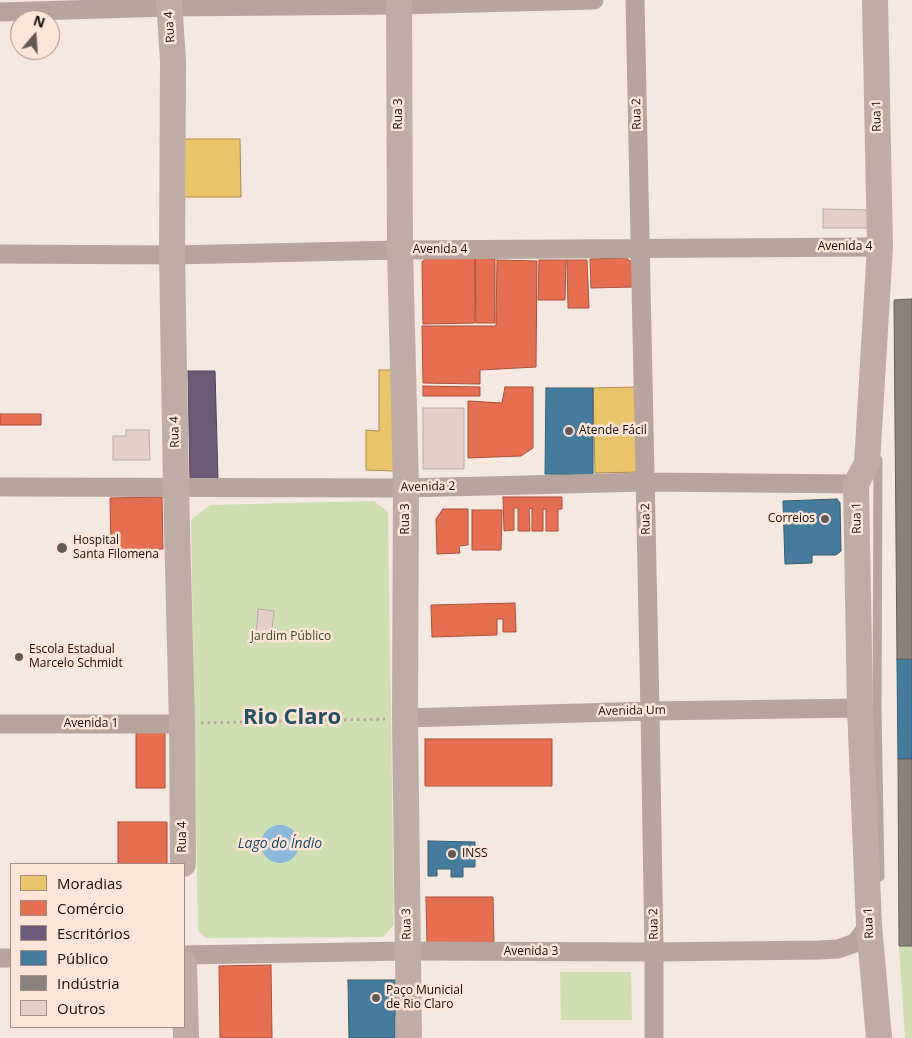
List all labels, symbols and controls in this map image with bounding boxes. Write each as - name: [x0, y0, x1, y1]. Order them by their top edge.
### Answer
- north arrow: [10, 10, 60, 60]
- text: N: [31, 10, 48, 32]
- street label: Rua 4: [162, 11, 178, 43]
- street label: Rua 3: [392, 98, 406, 130]
- street label: Rua 2: [630, 98, 644, 130]
- street label: Rua 1: [870, 100, 884, 132]
- street label: Avenida 4: [818, 240, 872, 254]
- street label: Avenida 4: [413, 243, 467, 257]
- street label: Rua 4: [168, 416, 182, 448]
- place label: Atende Fácil: [579, 424, 647, 438]
- marker: Atende Fácil: [563, 425, 575, 437]
- street label: Avenida 2: [401, 479, 455, 495]
- street label: Rua 1: [850, 502, 864, 534]
- street label: Rua 3: [399, 503, 413, 535]
- street label: Rua 2: [639, 503, 653, 535]
- place label: Correios: [768, 512, 815, 526]
- marker: Correios: [819, 513, 831, 525]
- place label: Hospital Santa Filomena: [73, 534, 159, 562]
- marker: Hospital Santa Filomena: [55, 541, 69, 555]
- park label: Jardim Público: [251, 630, 331, 644]
- place label: Escola Estadual Marcelo Schmidt: [29, 643, 123, 671]
- marker: Escola Estadual Marcelo Schmidt: [13, 651, 25, 663]
- street label: Avenida Um: [598, 703, 666, 719]
- district label: Rio Claro: [243, 705, 341, 731]
- street label: Avenida 1: [64, 717, 118, 731]
- street label: Rua 4: [176, 821, 190, 853]
- water label: Lago do Índio: [238, 836, 322, 852]
- place label: INSS: [462, 847, 488, 861]
- marker: INSS: [446, 848, 458, 860]
- legend: [10, 863, 185, 1028]
- text: Moradias: [57, 873, 122, 893]
- text: Comércio: [57, 898, 124, 918]
- street label: Rua 1: [861, 907, 877, 939]
- street label: Rua 3: [400, 908, 414, 940]
- street label: Rua 2: [647, 908, 661, 940]
- text: Escritórios: [57, 923, 130, 943]
- street label: Avenida 3: [504, 945, 558, 959]
- text: Público: [57, 948, 108, 968]
- text: Indústria: [57, 973, 120, 993]
- place label: Paço Municial de Rio Claro: [386, 984, 463, 1012]
- marker: Paço Municial de Rio Claro: [370, 992, 382, 1004]
- text: Outros: [57, 998, 106, 1018]

